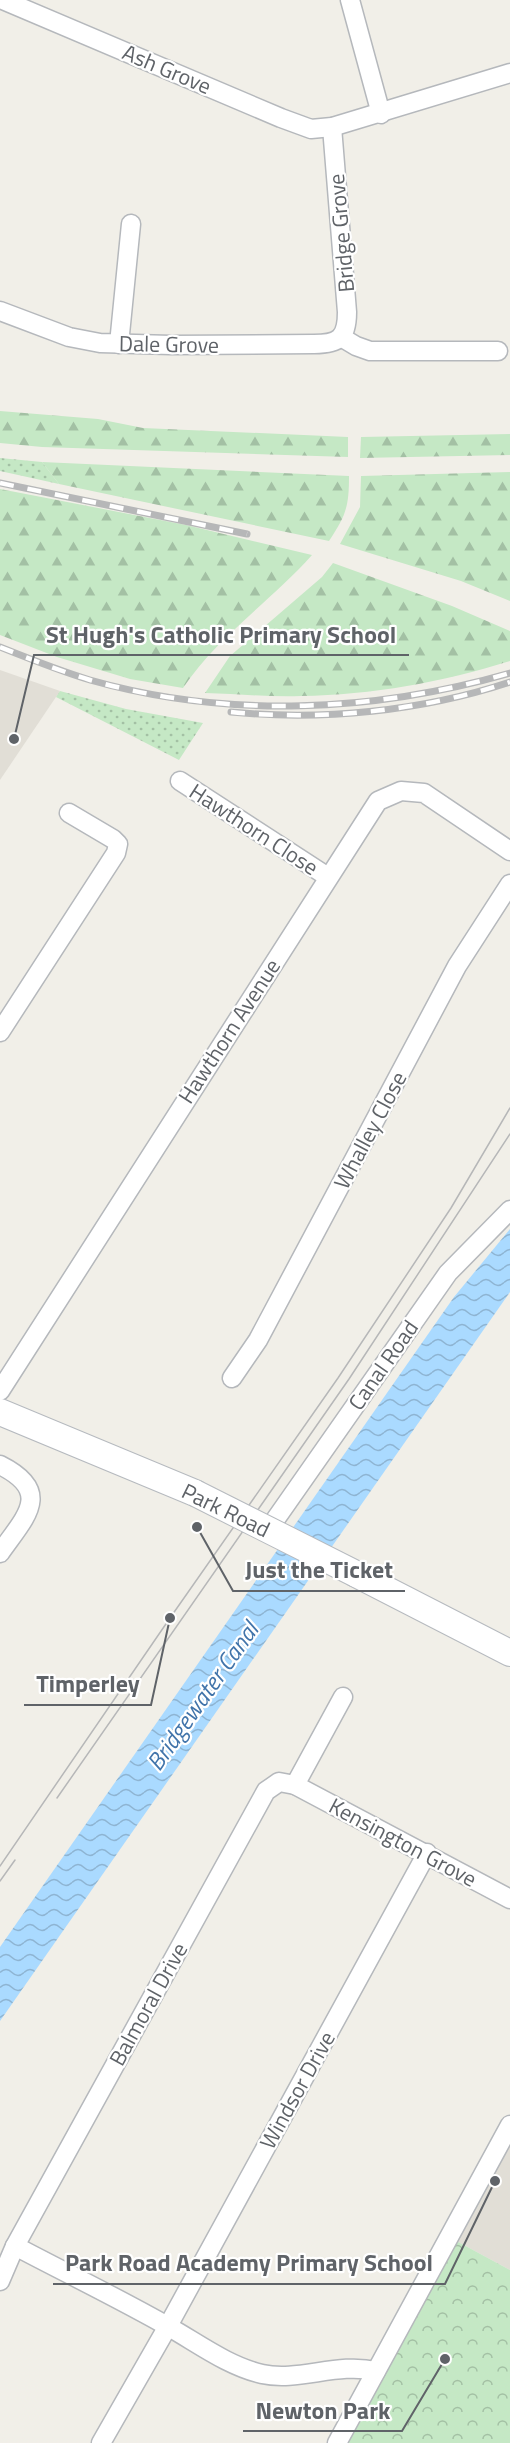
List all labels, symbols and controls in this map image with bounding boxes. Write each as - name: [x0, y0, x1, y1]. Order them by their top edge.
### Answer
- street label: Ash Grove: [117, 35, 217, 103]
- street label: Bridge Grove: [319, 172, 363, 294]
- street label: Dale Grove: [119, 326, 219, 362]
- callout: St Hugh's Catholic Primary School: [34, 613, 409, 655]
- text: St Hugh's Catholic Primary School: [46, 616, 396, 652]
- street label: Hawthorn Close: [183, 774, 325, 884]
- street label: Hawthorn Avenue: [169, 952, 289, 1110]
- street label: Whalley Close: [325, 1065, 415, 1195]
- street label: Canal Road: [339, 1313, 427, 1417]
- street label: Park Road: [176, 1474, 276, 1546]
- callout: Just the Ticket: [233, 1549, 405, 1591]
- text: Just the Ticket: [245, 1551, 393, 1587]
- water label: Bridgewater Canal: [137, 1612, 268, 1778]
- callout: Timperley: [24, 1663, 151, 1705]
- text: Timperley: [36, 1665, 140, 1701]
- street label: Kensington Grove: [323, 1789, 483, 1895]
- street label: Balmoral Drive: [100, 1936, 196, 2072]
- street label: Windsor Drive: [251, 2025, 343, 2155]
- callout: Park Road Academy Primary School: [53, 2242, 445, 2284]
- text: Park Road Academy Primary School: [65, 2244, 433, 2280]
- callout: Newton Park: [243, 2389, 402, 2431]
- text: Newton Park: [256, 2392, 391, 2428]

